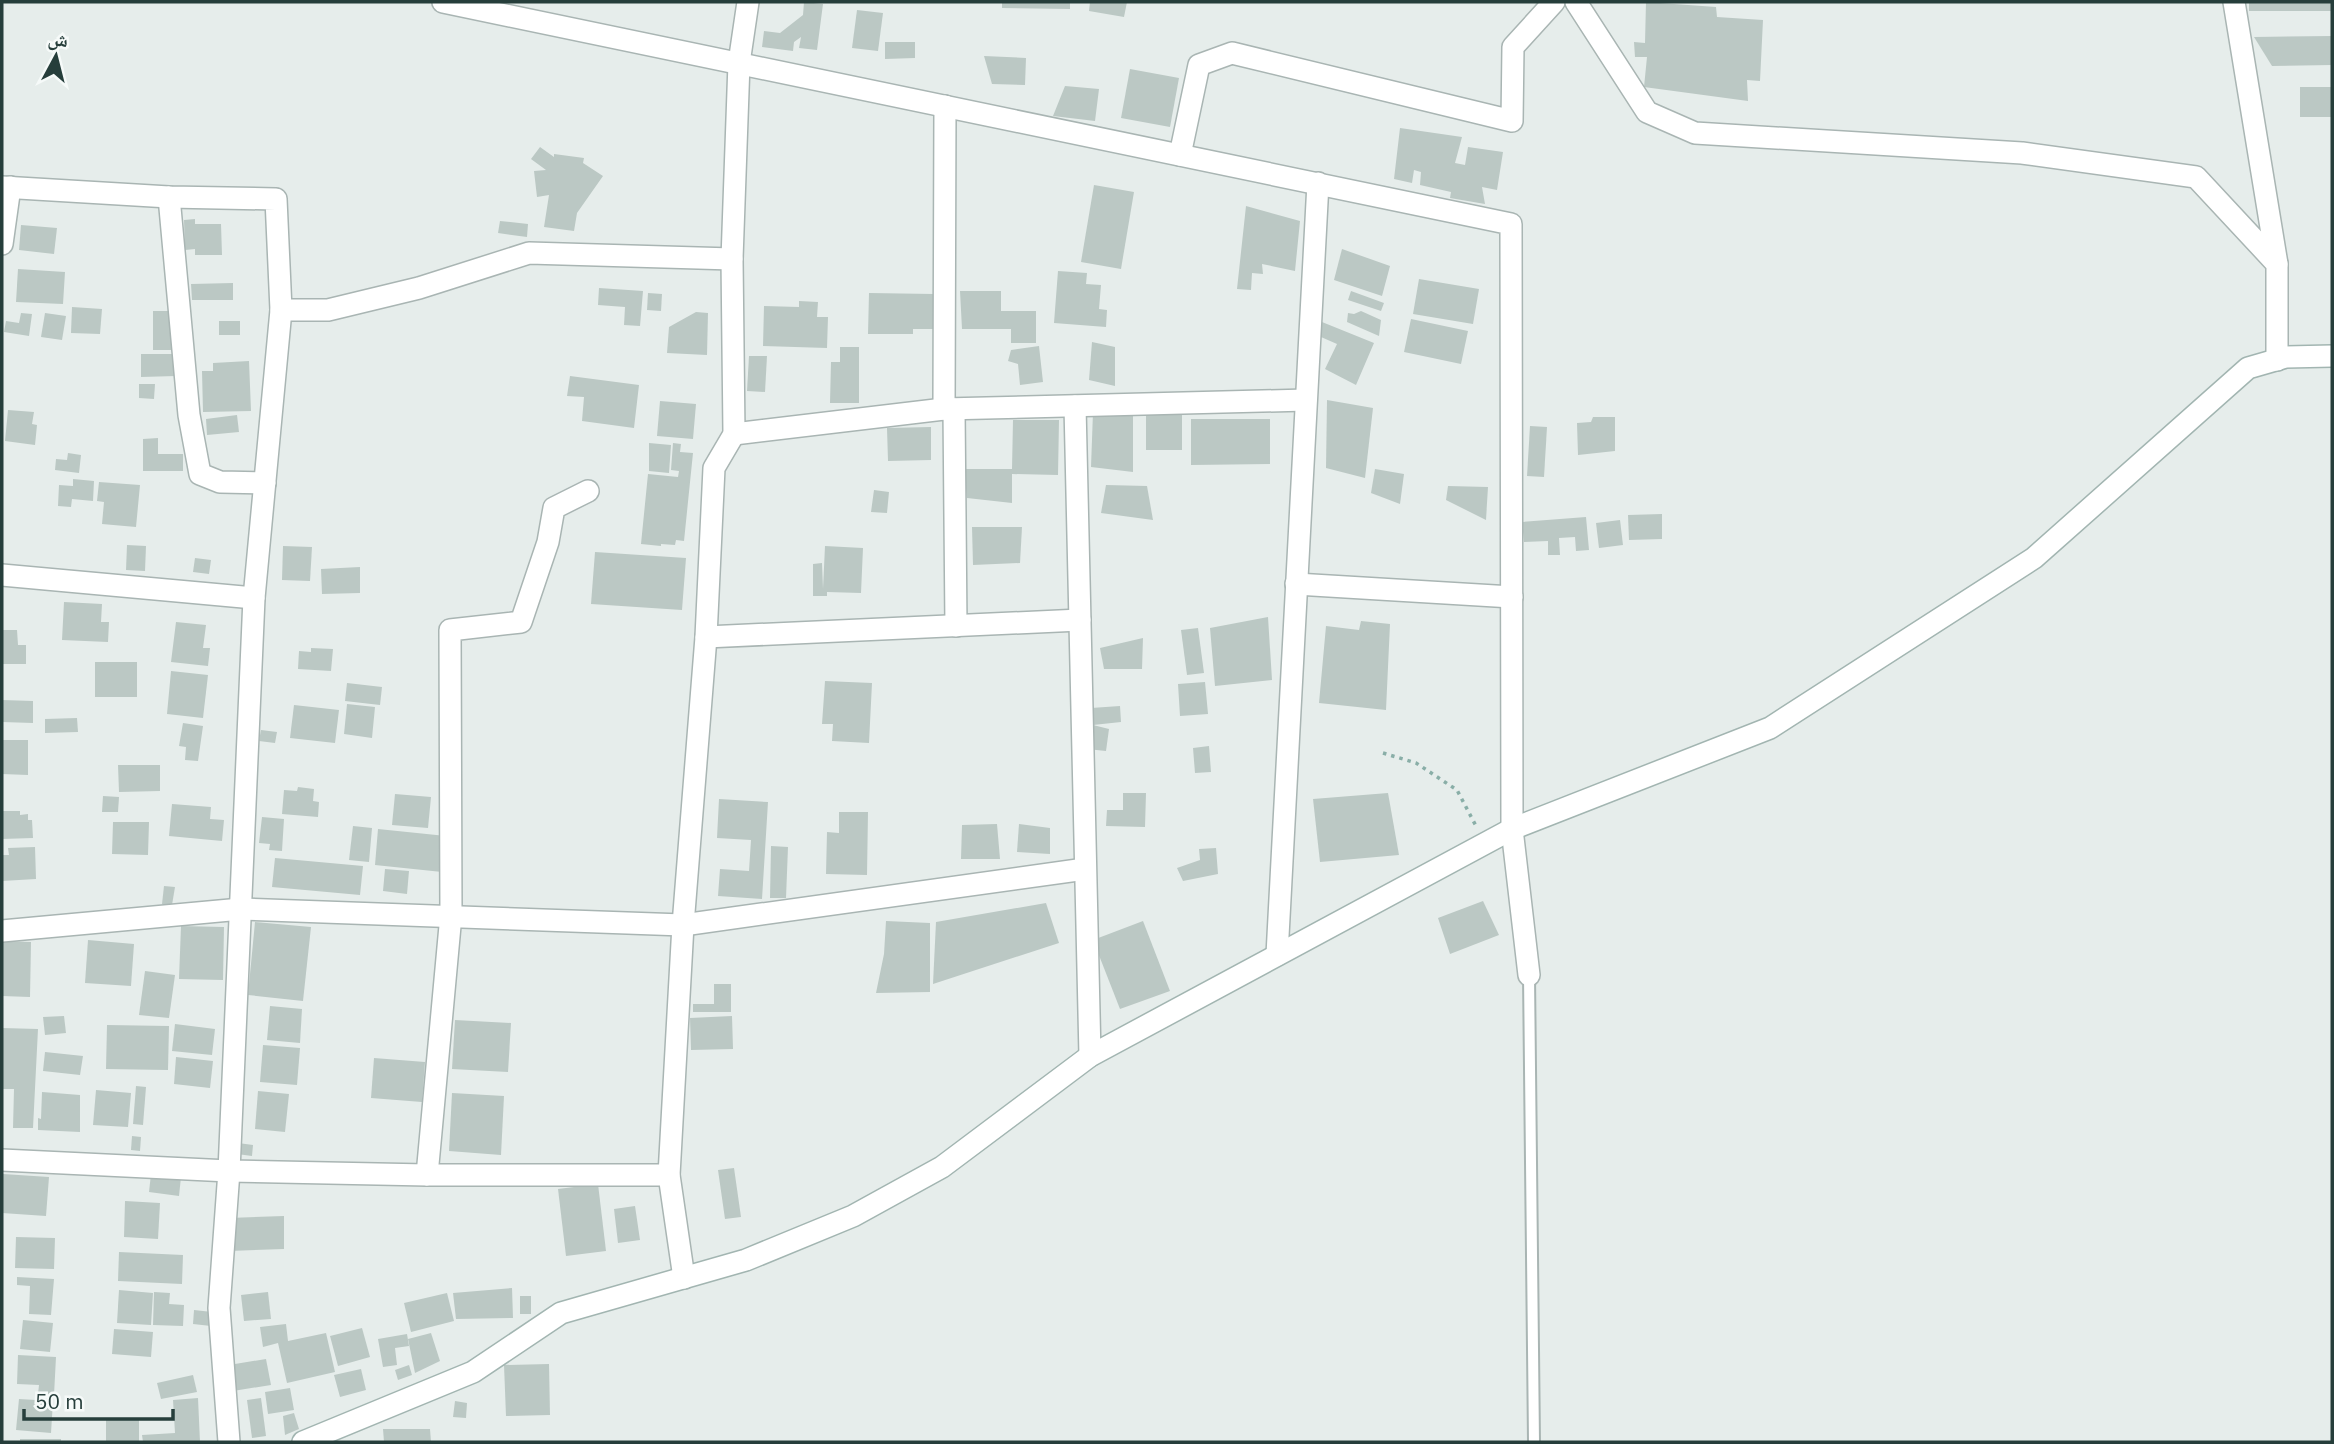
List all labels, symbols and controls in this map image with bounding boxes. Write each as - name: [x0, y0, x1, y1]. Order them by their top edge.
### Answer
- north arrow: [21, 21, 91, 91]
- text: ش: [47, 26, 70, 52]
- scale bar: [24, 1378, 173, 1422]
- text: 50 m: [35, 1387, 84, 1415]

